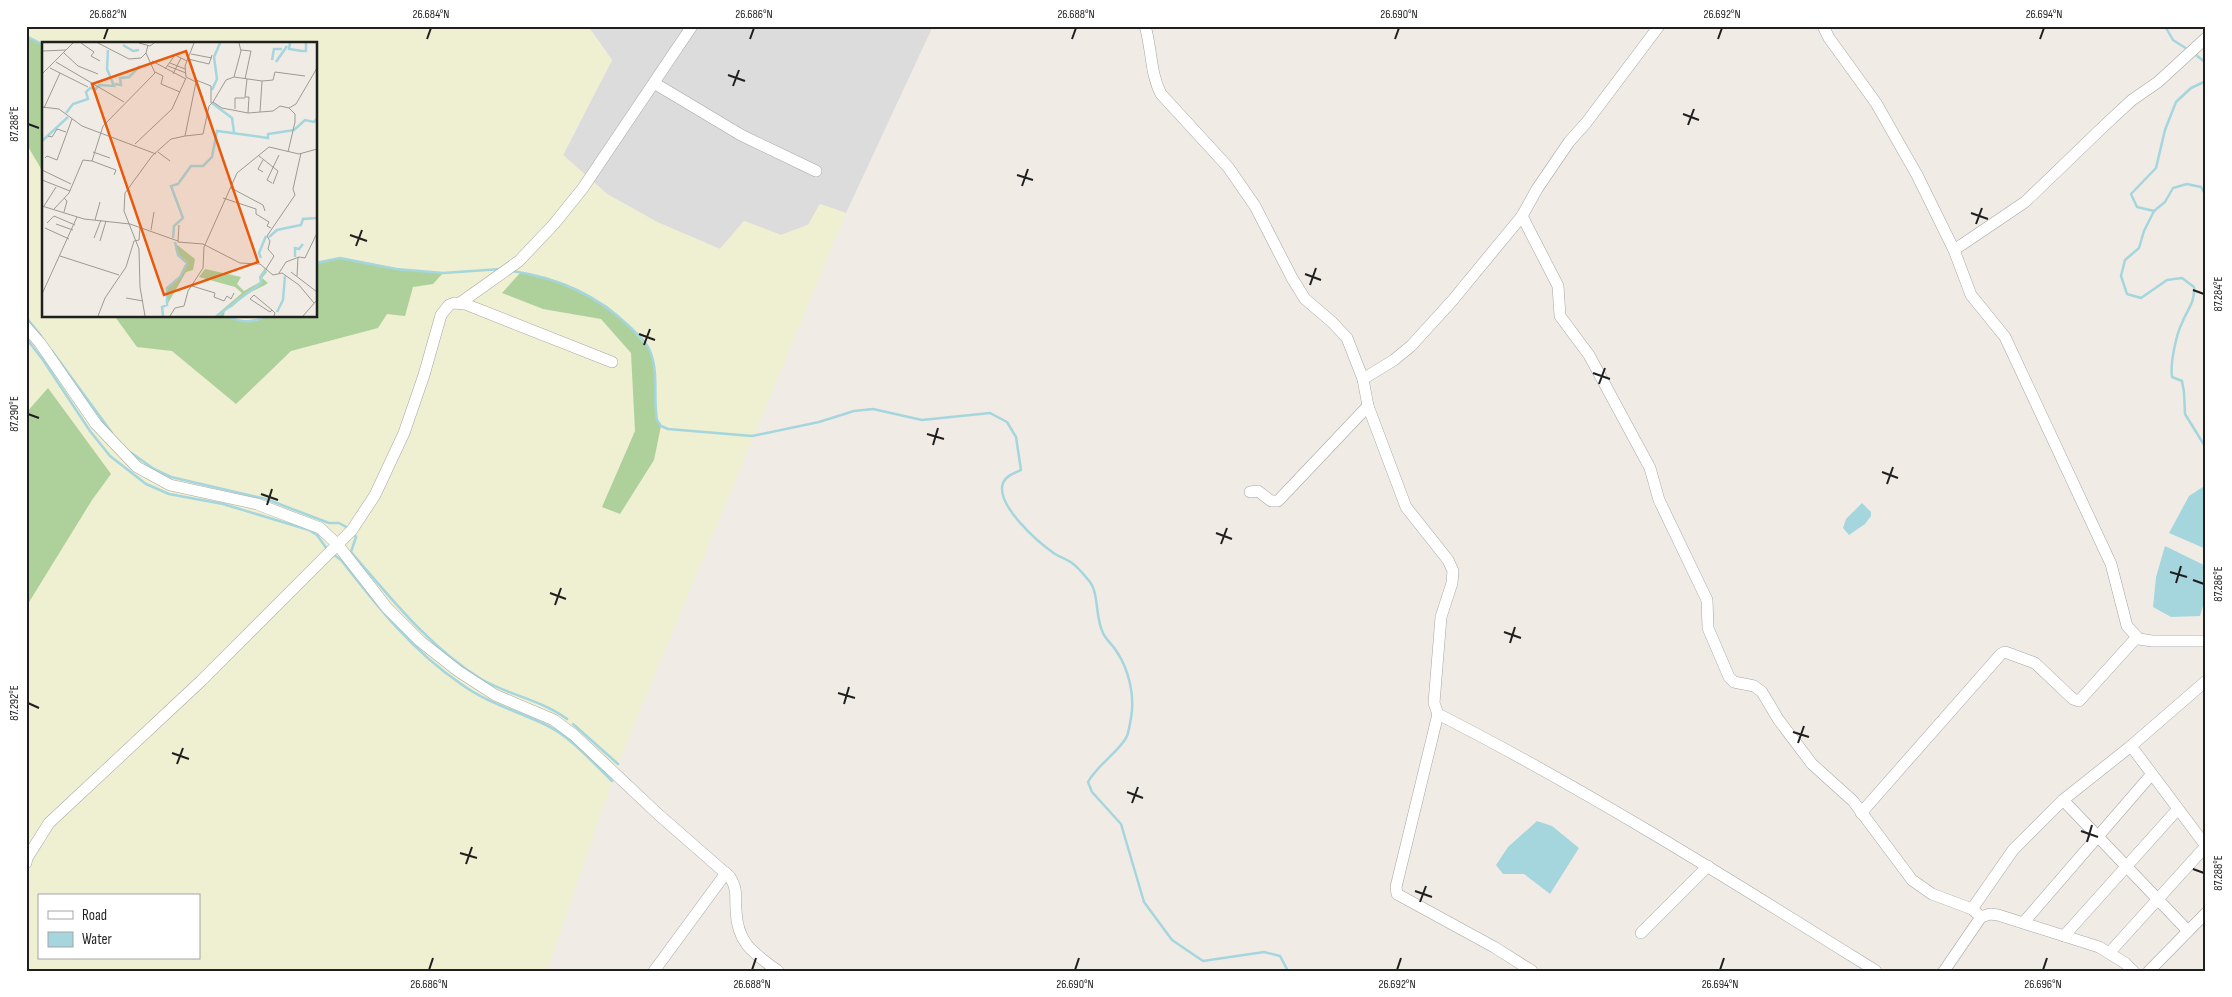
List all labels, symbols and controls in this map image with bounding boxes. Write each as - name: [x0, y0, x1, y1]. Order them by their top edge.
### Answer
- text: 26.682°N: [89, 7, 127, 22]
- text: 26.684°N: [413, 7, 449, 22]
- text: 26.686°N: [735, 7, 773, 22]
- text: 26.688°N: [1057, 7, 1095, 22]
- text: 26.690°N: [1380, 7, 1418, 22]
- text: 26.692°N: [1703, 7, 1741, 22]
- text: 26.694°N: [2026, 7, 2062, 22]
- inset map: [42, 42, 318, 318]
- text: 87.288°E: [7, 106, 22, 142]
- text: 87.284°E: [2211, 276, 2226, 312]
- text: 87.290°E: [7, 396, 22, 432]
- text: 87.286°E: [2211, 566, 2226, 602]
- text: 87.292°E: [7, 685, 22, 721]
- text: 87.288°E: [2211, 855, 2226, 891]
- legend: [38, 894, 200, 960]
- text: Road: [82, 906, 107, 925]
- text: Water: [82, 930, 113, 949]
- text: 26.686°N: [410, 977, 448, 992]
- text: 26.688°N: [733, 977, 771, 992]
- text: 26.690°N: [1056, 977, 1094, 992]
- text: 26.692°N: [1378, 977, 1416, 992]
- text: 26.694°N: [1702, 977, 1738, 992]
- text: 26.696°N: [2024, 977, 2062, 992]

